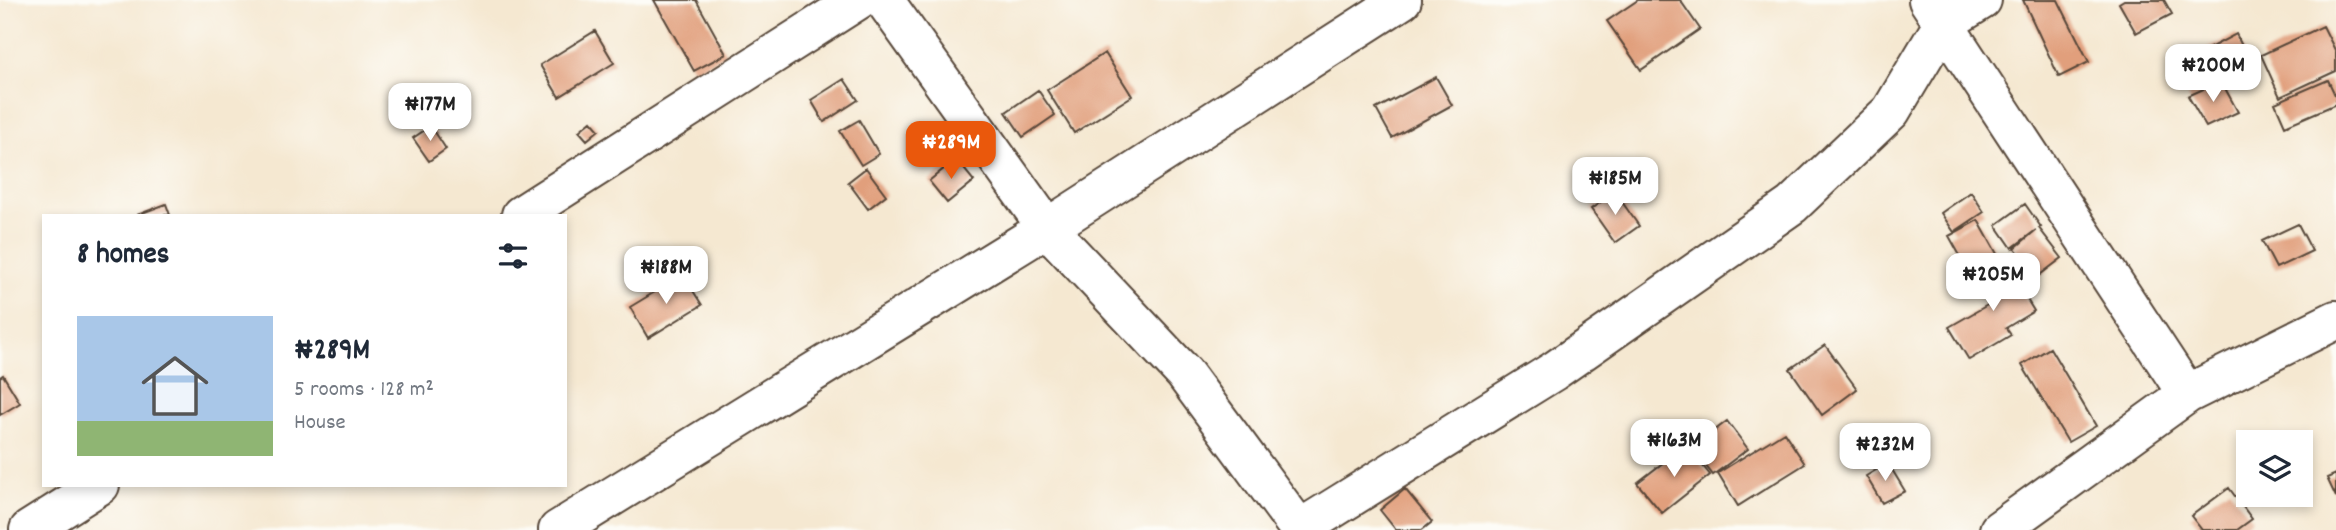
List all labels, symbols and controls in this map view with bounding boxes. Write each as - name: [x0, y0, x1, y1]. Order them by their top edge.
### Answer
- pin: ₦200M: [2164, 44, 2262, 104]
- text: ₦200M: [2181, 50, 2245, 83]
- pin: ₦177M: [381, 83, 479, 143]
- text: ₦177M: [404, 89, 456, 122]
- pin: ₦289M: [902, 122, 1000, 181]
- text: ₦289M: [922, 127, 980, 160]
- pin: ₦185M: [1566, 158, 1664, 217]
- text: ₦185M: [1588, 163, 1642, 196]
- text: 8 homes: [77, 235, 169, 278]
- icon: filters: [494, 237, 532, 275]
- pin: ₦188M: [617, 246, 715, 306]
- text: ₦188M: [640, 252, 692, 285]
- pin: ₦205M: [1944, 254, 2042, 313]
- text: ₦205M: [1962, 259, 2024, 292]
- text: ₦289M: [294, 331, 370, 374]
- icon: home: [133, 344, 217, 428]
- text: 5 rooms · 128 m²: [294, 374, 434, 407]
- text: House: [294, 407, 346, 440]
- pin: ₦163M: [1625, 420, 1723, 479]
- pin: ₦232M: [1836, 424, 1934, 483]
- text: ₦163M: [1646, 425, 1702, 458]
- text: ₦232M: [1856, 429, 1914, 462]
- map controls: [2236, 430, 2313, 507]
- button: layers: [2236, 430, 2313, 507]

